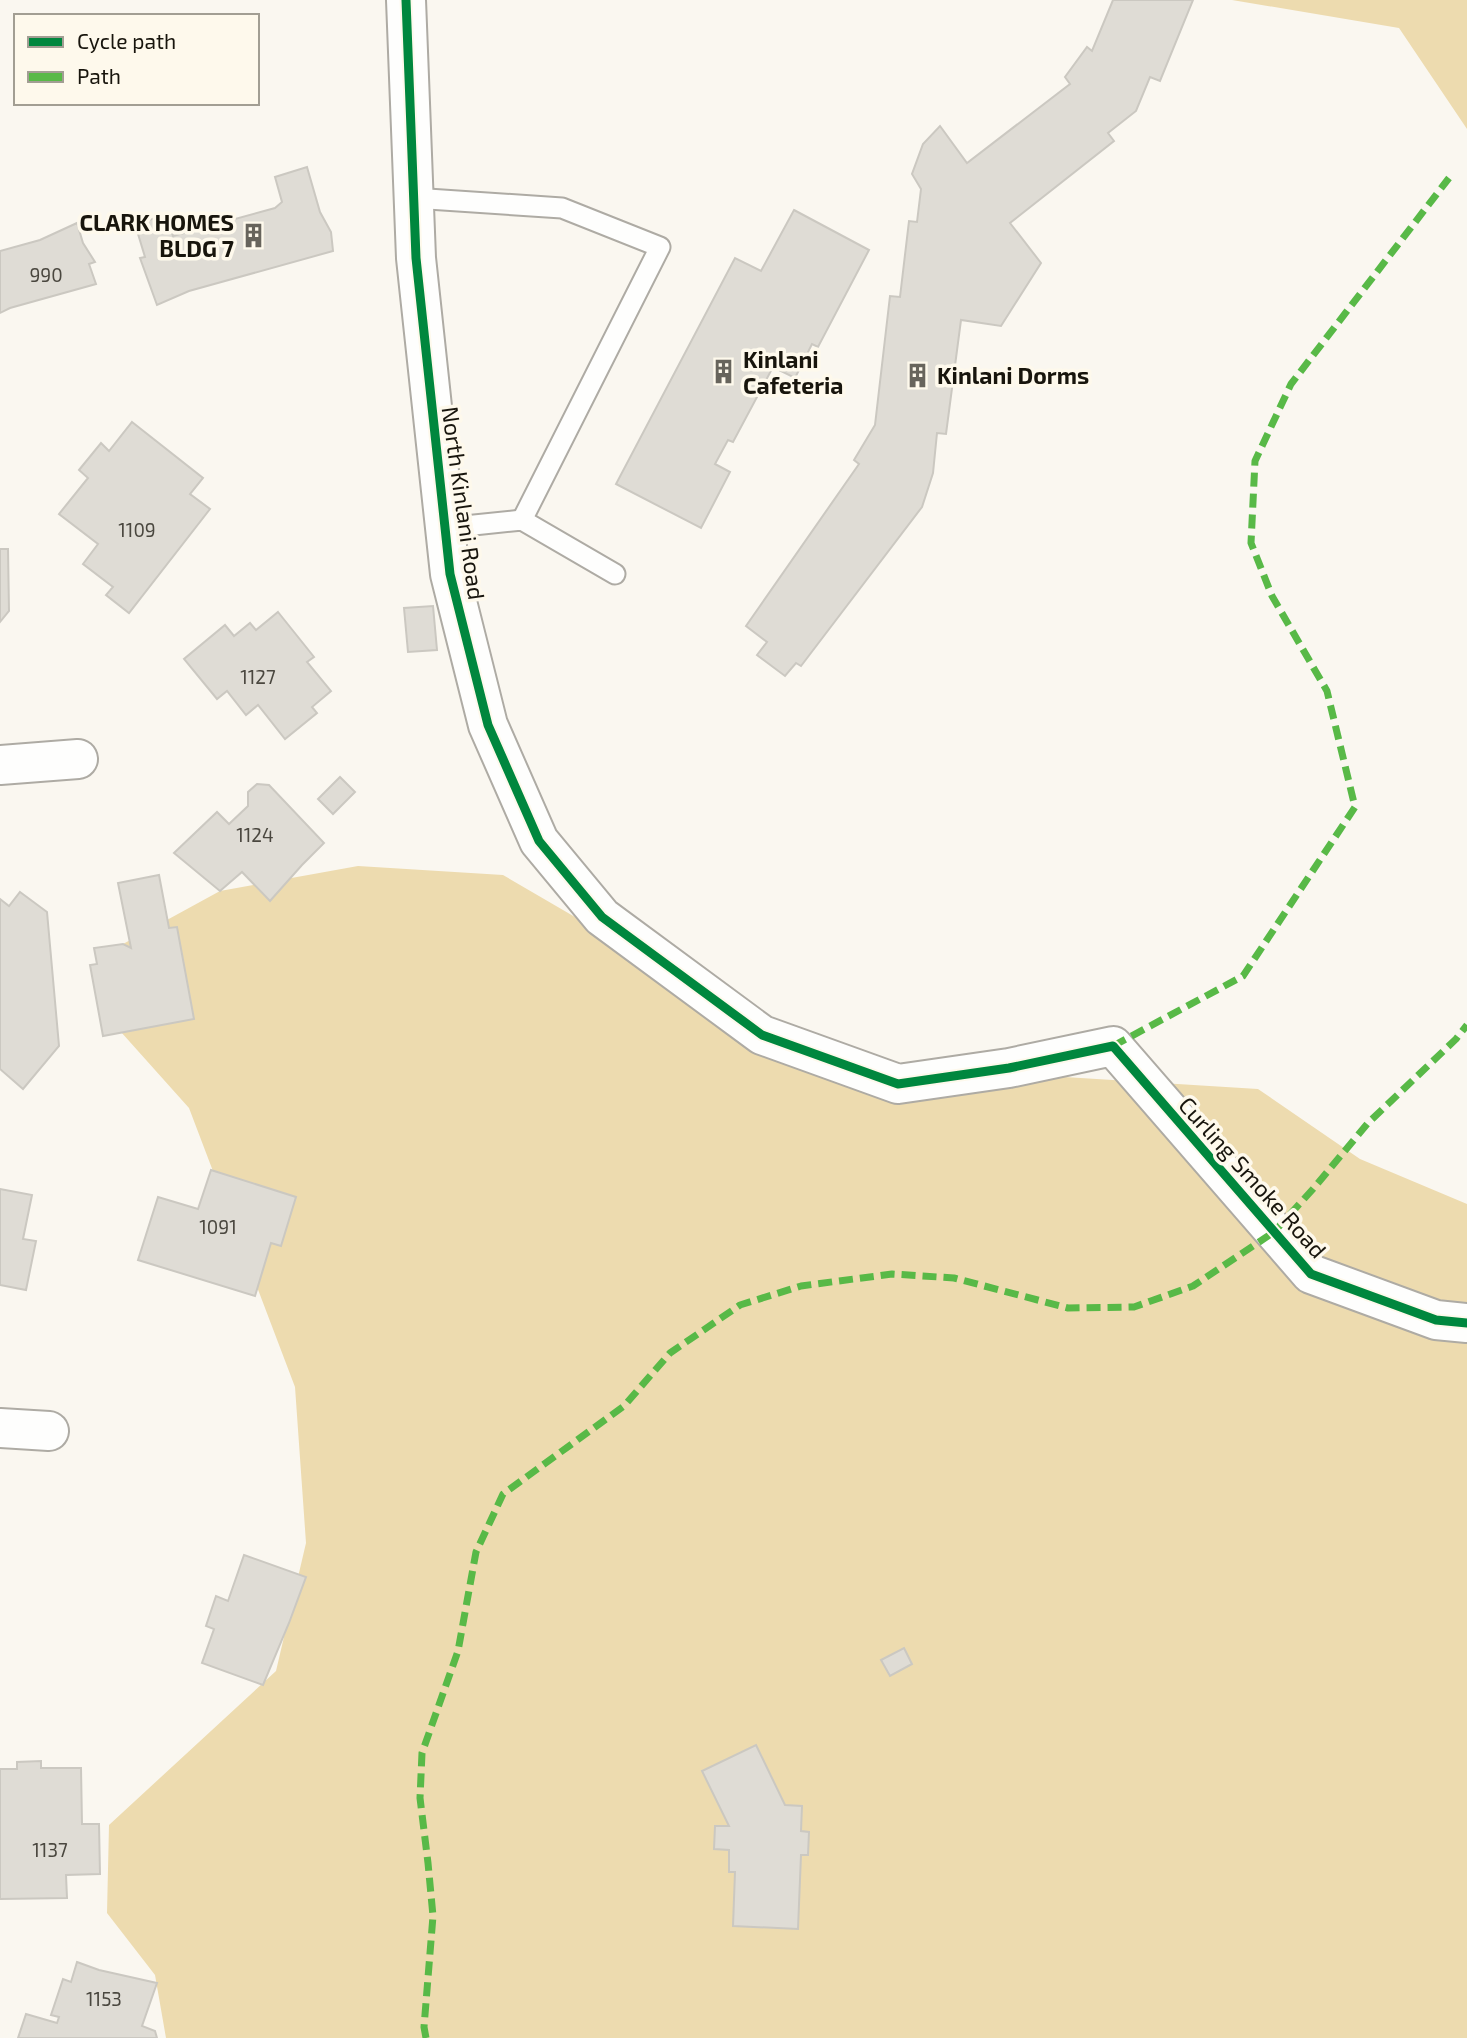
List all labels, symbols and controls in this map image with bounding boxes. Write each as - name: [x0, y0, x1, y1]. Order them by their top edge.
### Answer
- legend: [14, 14, 259, 105]
- text: Cycle path: [77, 28, 176, 53]
- text: Path: [77, 63, 121, 88]
- place label: CLARK HOMES BLDG 7: [79, 208, 234, 262]
- building icon: CLARK HOMES BLDG 7: [240, 221, 268, 249]
- house number: 990: [29, 263, 63, 286]
- place label: Kinlani Cafeteria: [743, 345, 843, 399]
- building icon: Kinlani Cafeteria: [709, 358, 737, 386]
- building icon: Kinlani Dorms: [903, 361, 931, 389]
- place label: Kinlani Dorms: [937, 361, 1089, 389]
- street label: North Kinlani Road: [437, 404, 491, 602]
- house number: 1109: [118, 518, 156, 541]
- house number: 1127: [240, 665, 276, 688]
- house number: 1124: [236, 823, 274, 846]
- street label: Curling Smoke Road: [1173, 1091, 1333, 1263]
- house number: 1091: [199, 1215, 237, 1238]
- house number: 1137: [32, 1838, 68, 1861]
- house number: 1153: [86, 1987, 122, 2010]

